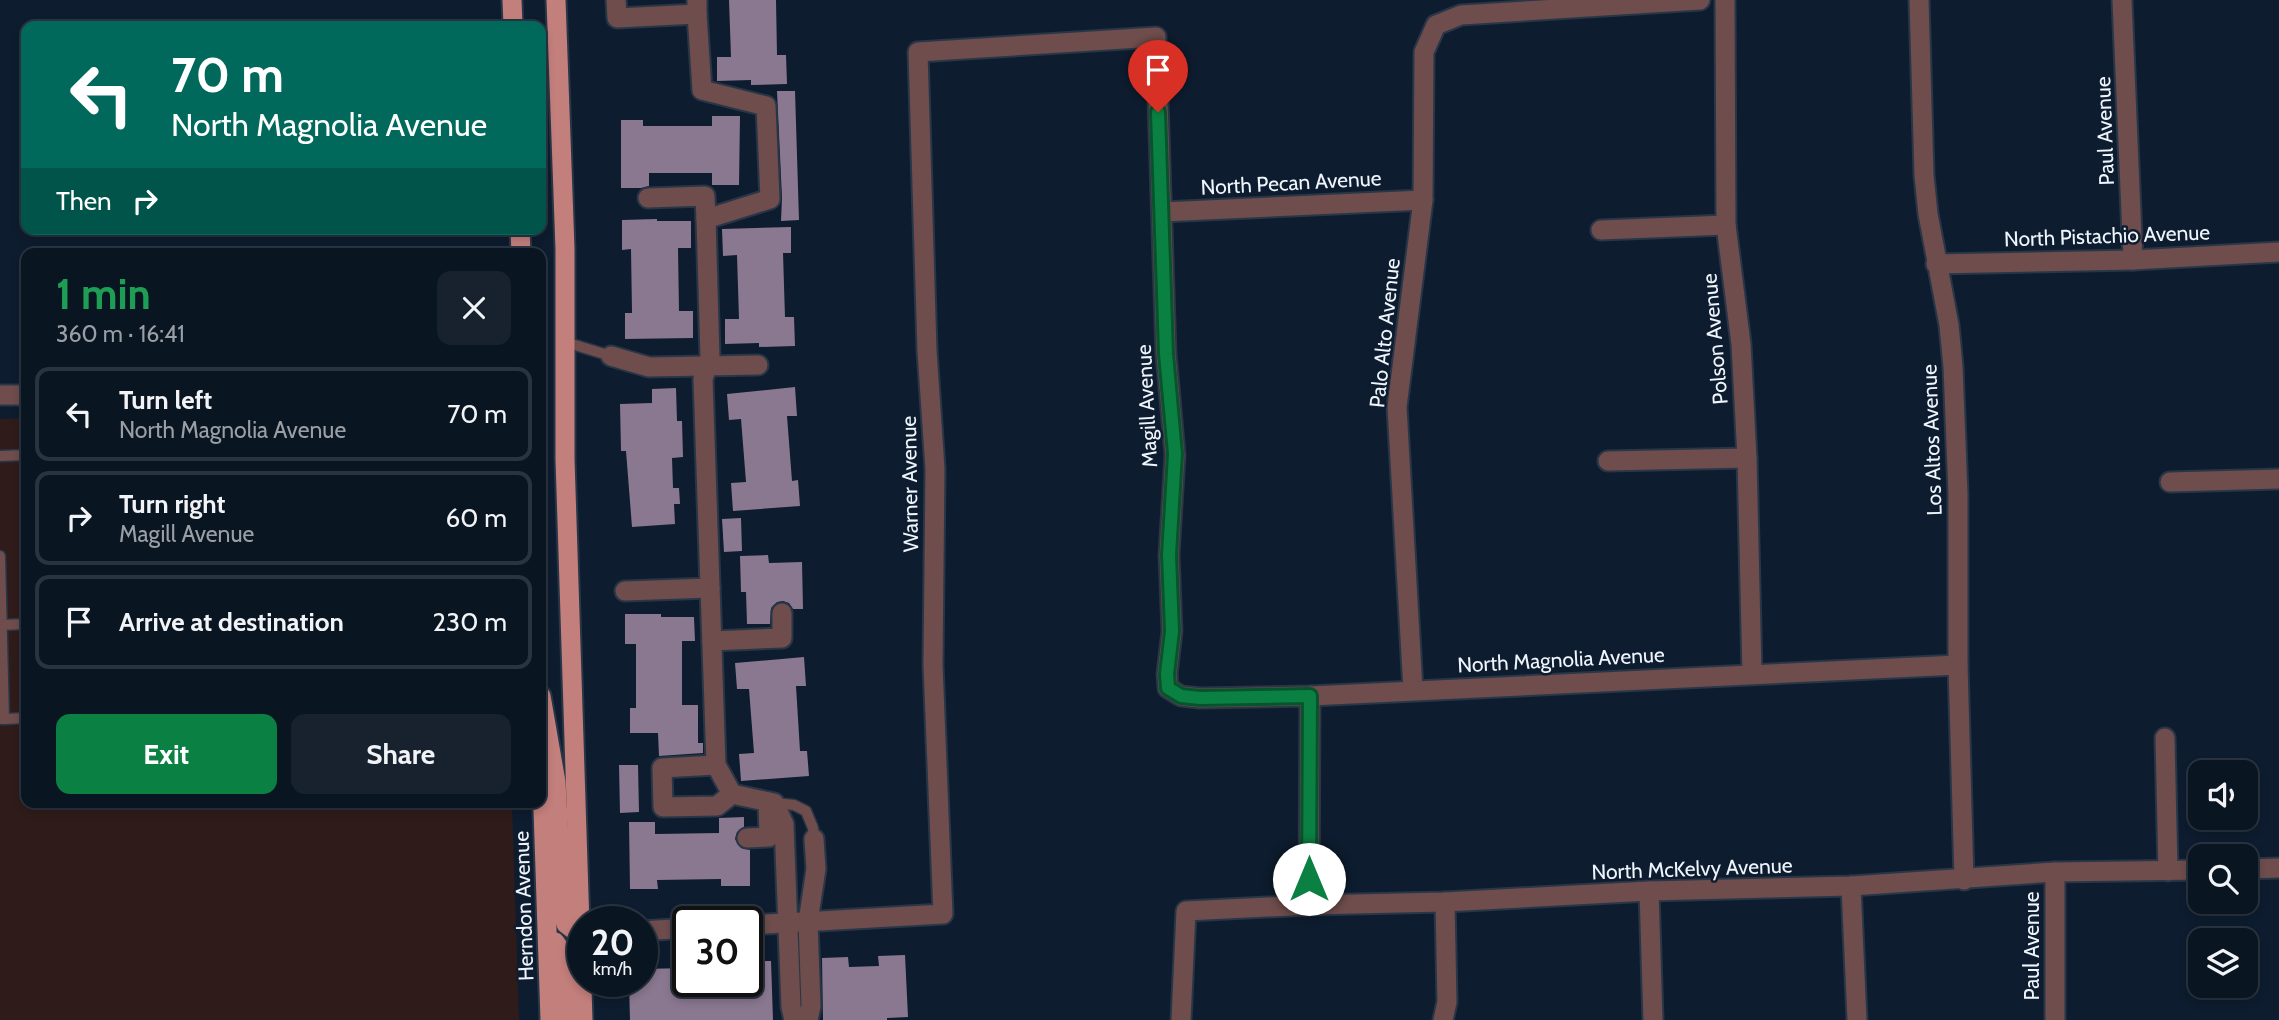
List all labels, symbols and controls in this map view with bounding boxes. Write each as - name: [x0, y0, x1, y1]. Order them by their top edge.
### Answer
- pin: [1128, 40, 1188, 112]
- text: 70 m: [171, 45, 284, 104]
- icon: left: [56, 49, 147, 140]
- icon: arrive: [1139, 51, 1177, 89]
- street label: Paul Avenue: [2090, 76, 2119, 186]
- text: North Magnolia Avenue: [171, 105, 487, 144]
- street label: North Pecan Avenue: [1200, 165, 1382, 200]
- icon: right: [126, 182, 164, 220]
- text: Then: [56, 185, 112, 217]
- street label: North Pistachio Avenue: [2003, 219, 2211, 252]
- street label: Palo Alto Avenue: [1364, 257, 1405, 409]
- text: 1 min: [56, 268, 151, 320]
- button: close: [437, 271, 511, 345]
- street label: Polson Avenue: [1696, 272, 1733, 406]
- text: 360 m · 16:41: [56, 320, 185, 348]
- street label: Magill Avenue: [1131, 343, 1162, 468]
- street label: Los Altos Avenue: [1916, 364, 1947, 516]
- text: Turn left: [119, 384, 212, 416]
- icon: left: [60, 395, 98, 433]
- text: 70 m: [447, 398, 507, 430]
- street label: Warner Avenue: [896, 415, 923, 552]
- text: North Magnolia Avenue: [119, 416, 346, 444]
- text: Turn right: [119, 488, 225, 520]
- icon: right: [60, 499, 98, 537]
- text: 60 m: [445, 502, 507, 534]
- text: Magill Avenue: [119, 520, 254, 548]
- icon: arrive: [60, 603, 98, 641]
- text: Arrive at destination: [119, 606, 344, 638]
- text: 230 m: [433, 606, 507, 638]
- street label: North Magnolia Avenue: [1457, 642, 1665, 677]
- button: Exit: [56, 714, 277, 794]
- button: Share: [291, 714, 511, 794]
- map controls: [2188, 760, 2258, 998]
- button: sound: [2188, 760, 2258, 830]
- street label: Herndon Avenue: [508, 830, 539, 981]
- position arrow: [1272, 842, 1346, 916]
- button: search: [2188, 844, 2258, 914]
- street label: North McKelvy Avenue: [1591, 852, 1793, 885]
- street label: Paul Avenue: [2019, 891, 2044, 1001]
- speed limit sign: 30: [672, 906, 763, 997]
- text: 20: [591, 921, 634, 964]
- button: layers: [2188, 928, 2258, 998]
- text: km/h: [593, 958, 632, 980]

